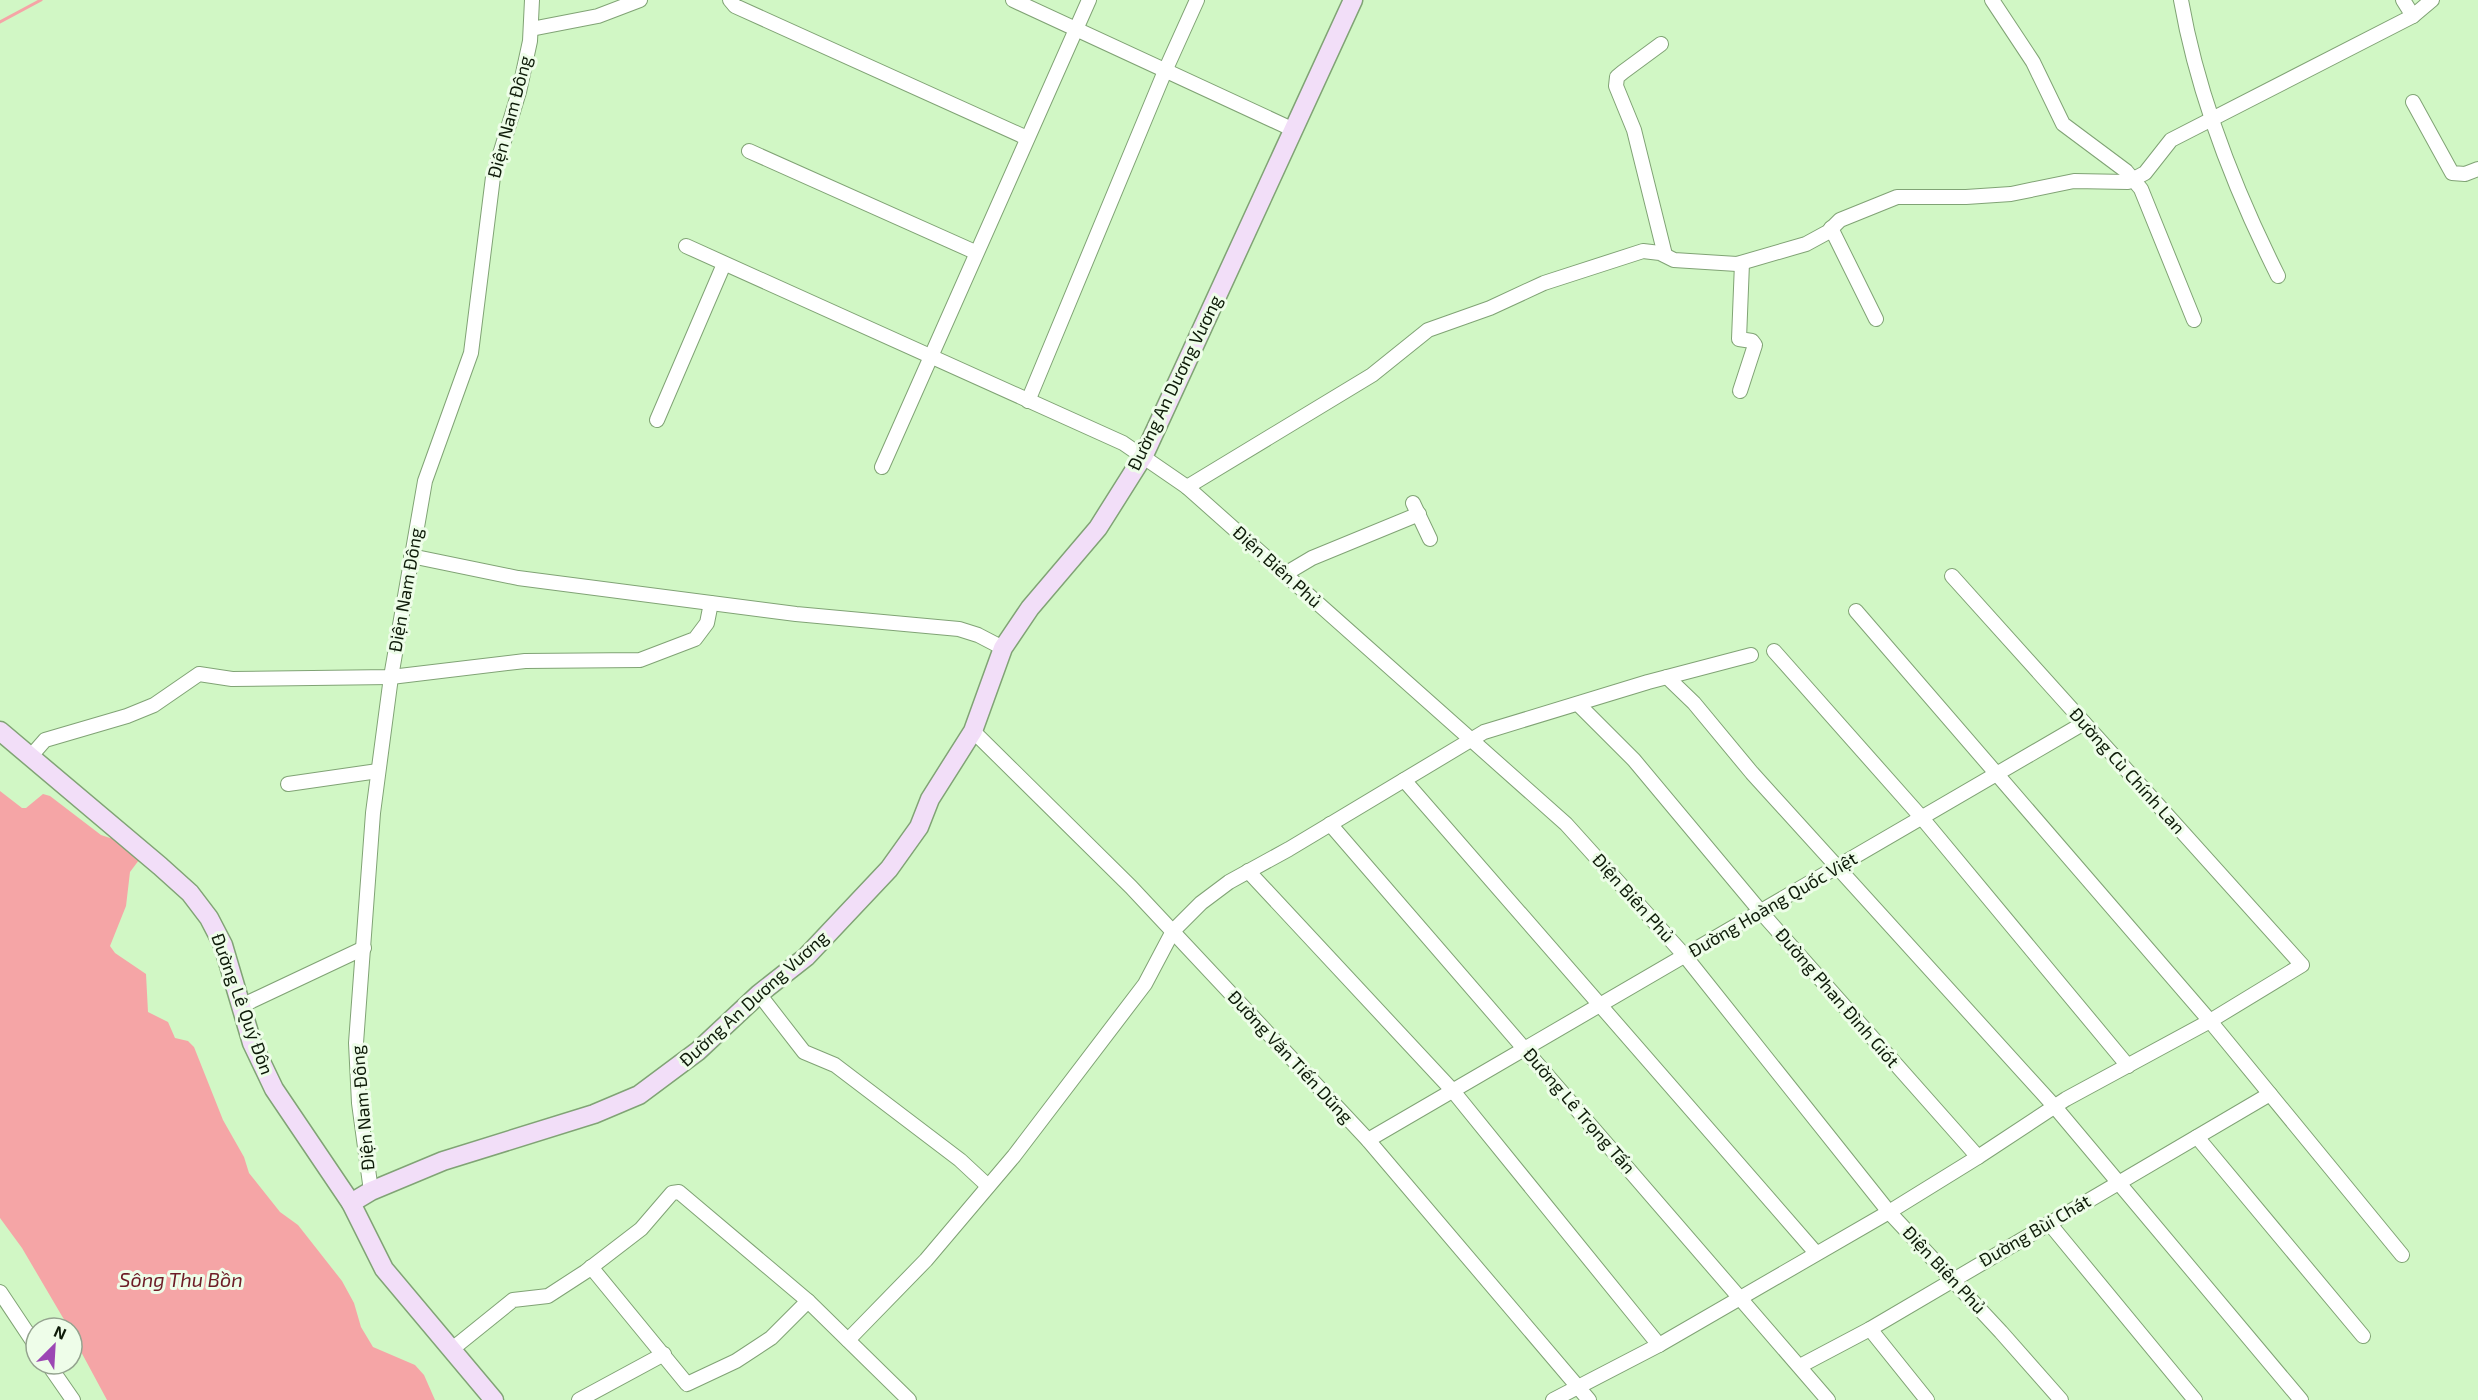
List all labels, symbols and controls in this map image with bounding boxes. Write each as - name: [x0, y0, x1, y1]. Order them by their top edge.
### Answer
- street label: Điện Nam Đông: [482, 53, 536, 180]
- street label: Đường An Dương Vương: [1122, 291, 1226, 474]
- street label: Điện Biên Phủ: [1229, 521, 1327, 612]
- street label: Điện Nam Đông: [383, 526, 427, 654]
- street label: Đường Cù Chính Lan: [2065, 703, 2190, 838]
- street label: Đường Hoàng Quốc Việt: [1684, 847, 1861, 961]
- street label: Điện Biên Phủ: [1588, 848, 1679, 946]
- street label: Đường Phan Đình Giót: [1771, 923, 1904, 1072]
- street label: Đường An Dương Vương: [674, 926, 832, 1071]
- street label: Đường Lê Quý Đôn: [207, 930, 279, 1077]
- street label: Đường Văn Tiến Dũng: [1224, 985, 1358, 1127]
- street label: Đường Lê Trọng Tấn: [1519, 1043, 1640, 1178]
- street label: Điện Nam Đông: [346, 1044, 378, 1172]
- street label: Đường Bùi Chát: [1975, 1189, 2094, 1271]
- street label: Điện Biên Phủ: [1899, 1221, 1991, 1318]
- water label: Sông Thu Bồn: [119, 1267, 243, 1291]
- north arrow: [24, 1316, 84, 1376]
- text: N: [51, 1321, 69, 1343]

